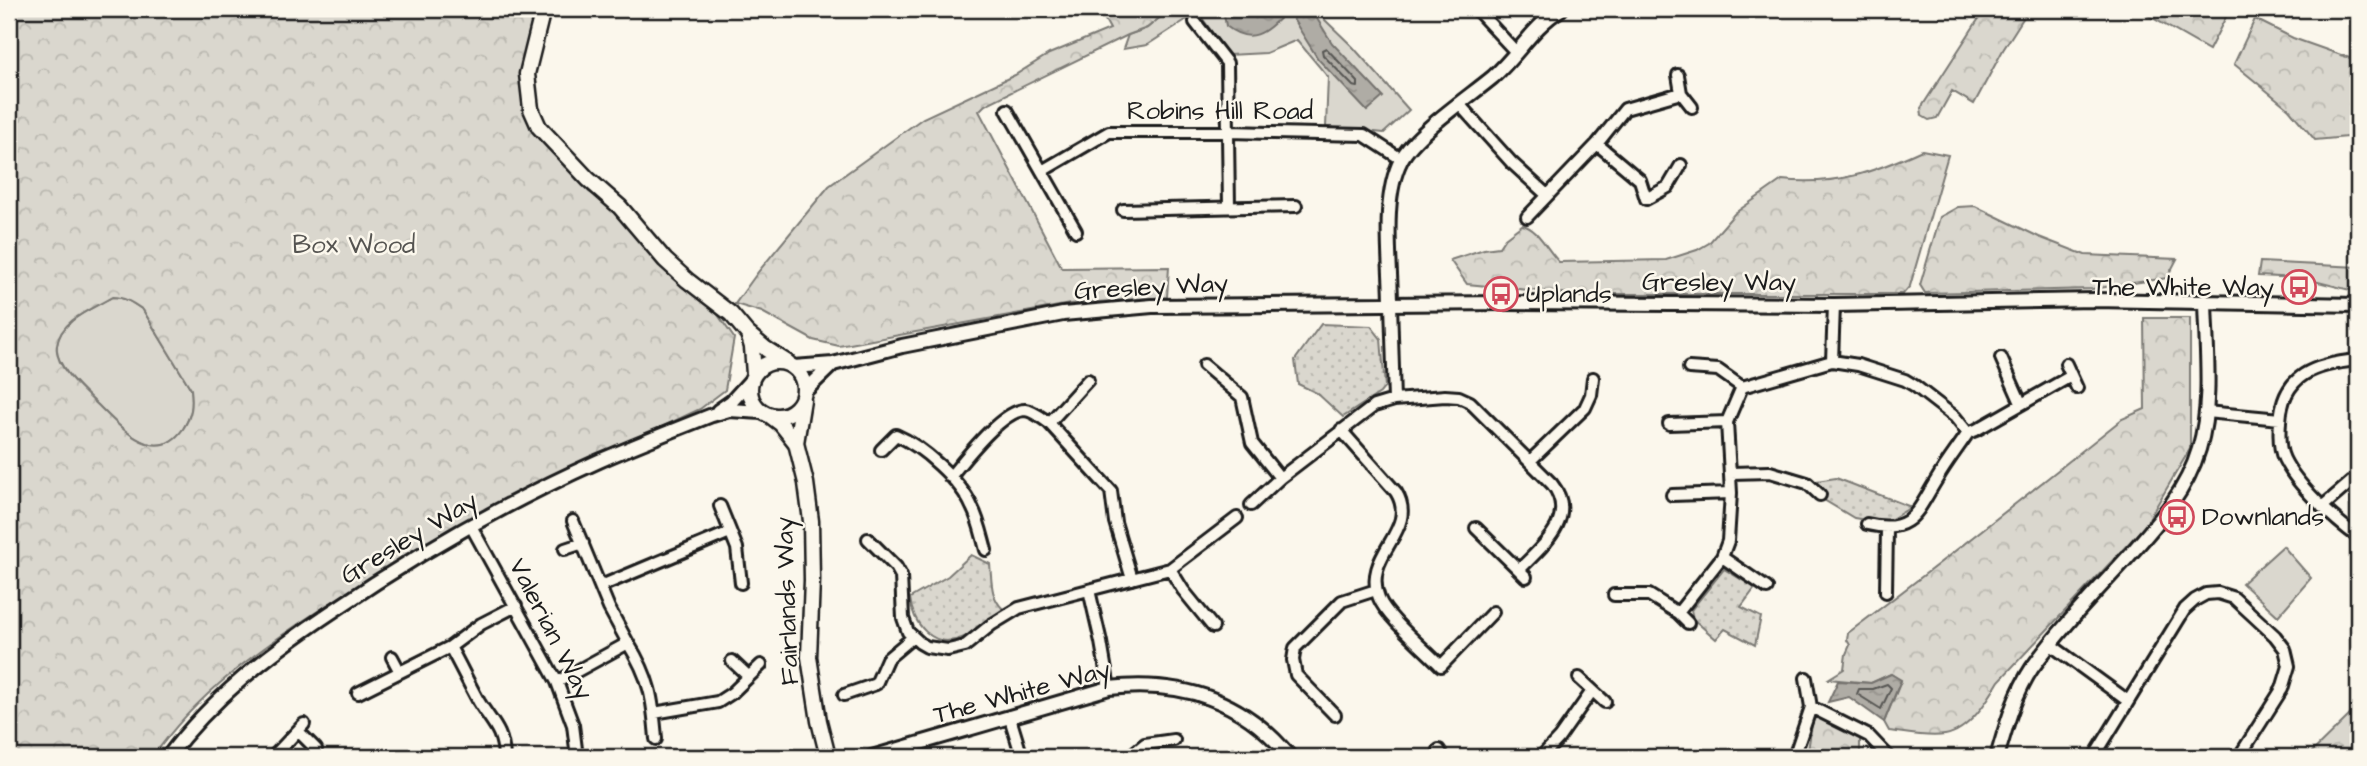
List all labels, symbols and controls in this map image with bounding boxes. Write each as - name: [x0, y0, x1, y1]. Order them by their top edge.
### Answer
- street label: Robins Hill Road: [1127, 93, 1313, 129]
- park label: Box Wood: [293, 227, 415, 263]
- street label: Gresley Way: [1642, 264, 1796, 302]
- street label: Gresley Way: [1073, 265, 1229, 311]
- bus stop icon: The White Way: [2280, 268, 2318, 306]
- place label: The White Way: [2092, 269, 2274, 307]
- bus stop icon: Uplands: [1482, 275, 1520, 313]
- place label: Uplands: [1526, 276, 1612, 312]
- street label: Gresley Way: [334, 483, 485, 595]
- bus stop icon: Downlands: [2158, 498, 2196, 536]
- place label: Downlands: [2202, 499, 2324, 535]
- street label: Fairlands Way: [766, 516, 810, 686]
- street label: Valerian Way: [498, 552, 602, 707]
- street label: The White Way: [930, 651, 1115, 735]

